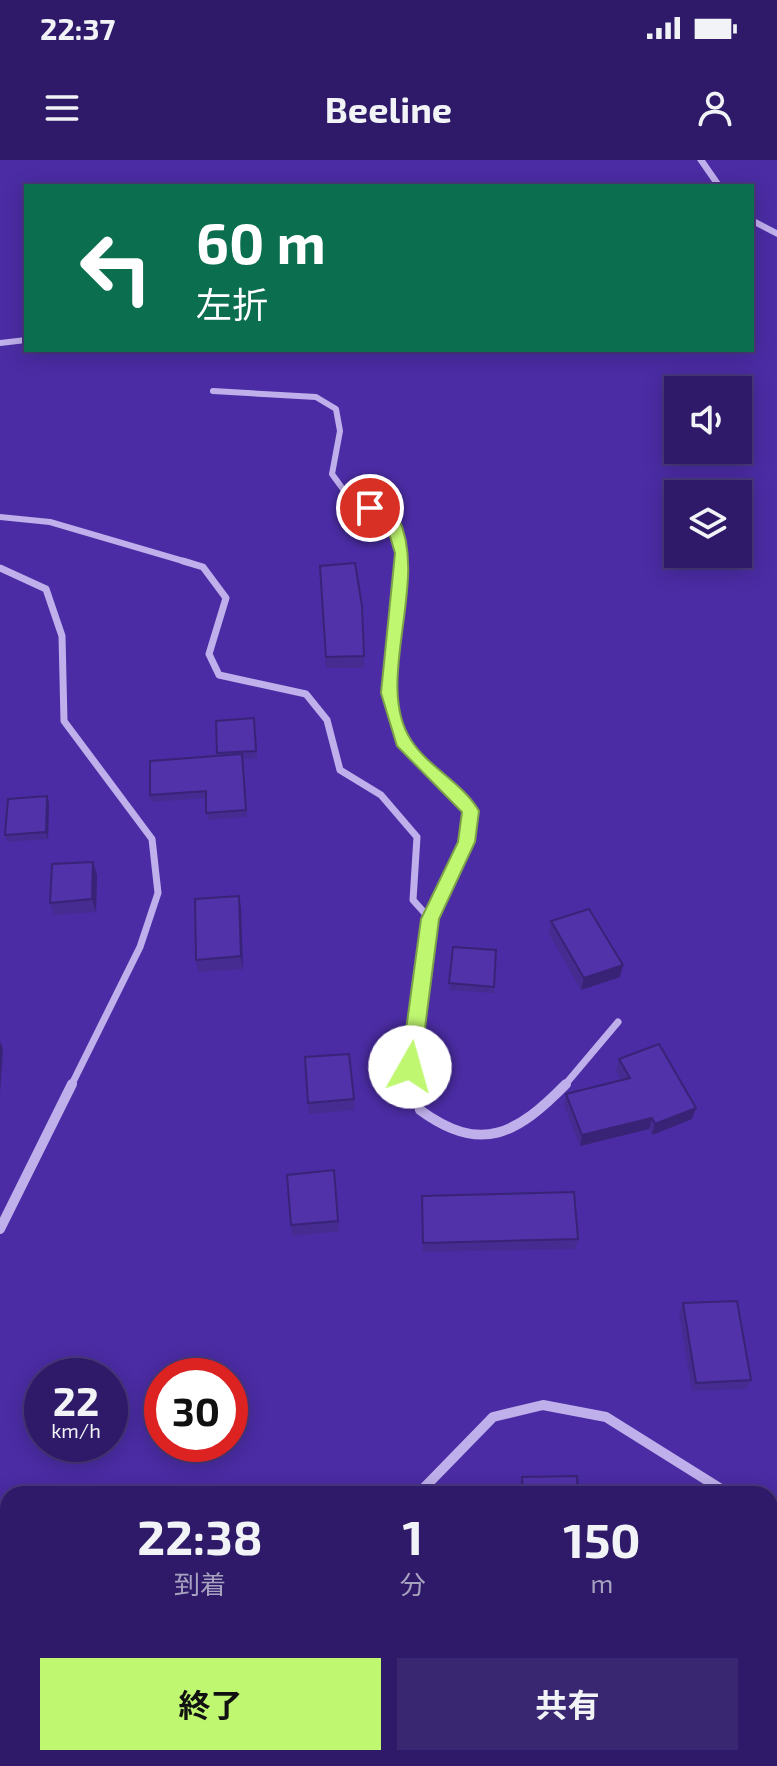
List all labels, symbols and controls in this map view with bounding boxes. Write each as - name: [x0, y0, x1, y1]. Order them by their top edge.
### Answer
- text: 22:37: [40, 10, 115, 46]
- icon: menu: [40, 86, 84, 130]
- icon: person: [693, 86, 737, 130]
- text: Beeline: [325, 87, 452, 130]
- text: 60 m: [196, 208, 326, 275]
- icon: left: [64, 216, 168, 320]
- text: 左折: [196, 282, 268, 325]
- map controls: [664, 376, 752, 568]
- button: sound: [664, 376, 752, 464]
- pin: [336, 474, 404, 542]
- button: layers: [664, 480, 752, 568]
- icon: arrive: [348, 486, 392, 530]
- position arrow: [368, 1025, 452, 1109]
- speed limit sign: 30: [144, 1358, 248, 1462]
- text: 22: [53, 1376, 99, 1424]
- text: km/h: [51, 1418, 101, 1442]
- text: 22:38: [137, 1507, 263, 1565]
- text: 1: [402, 1507, 423, 1565]
- text: 150: [563, 1510, 641, 1568]
- text: m: [591, 1567, 613, 1598]
- text: 到着: [174, 1568, 226, 1599]
- text: 分: [400, 1568, 426, 1599]
- button: 終了: [40, 1658, 381, 1750]
- button: 共有: [397, 1658, 738, 1750]

